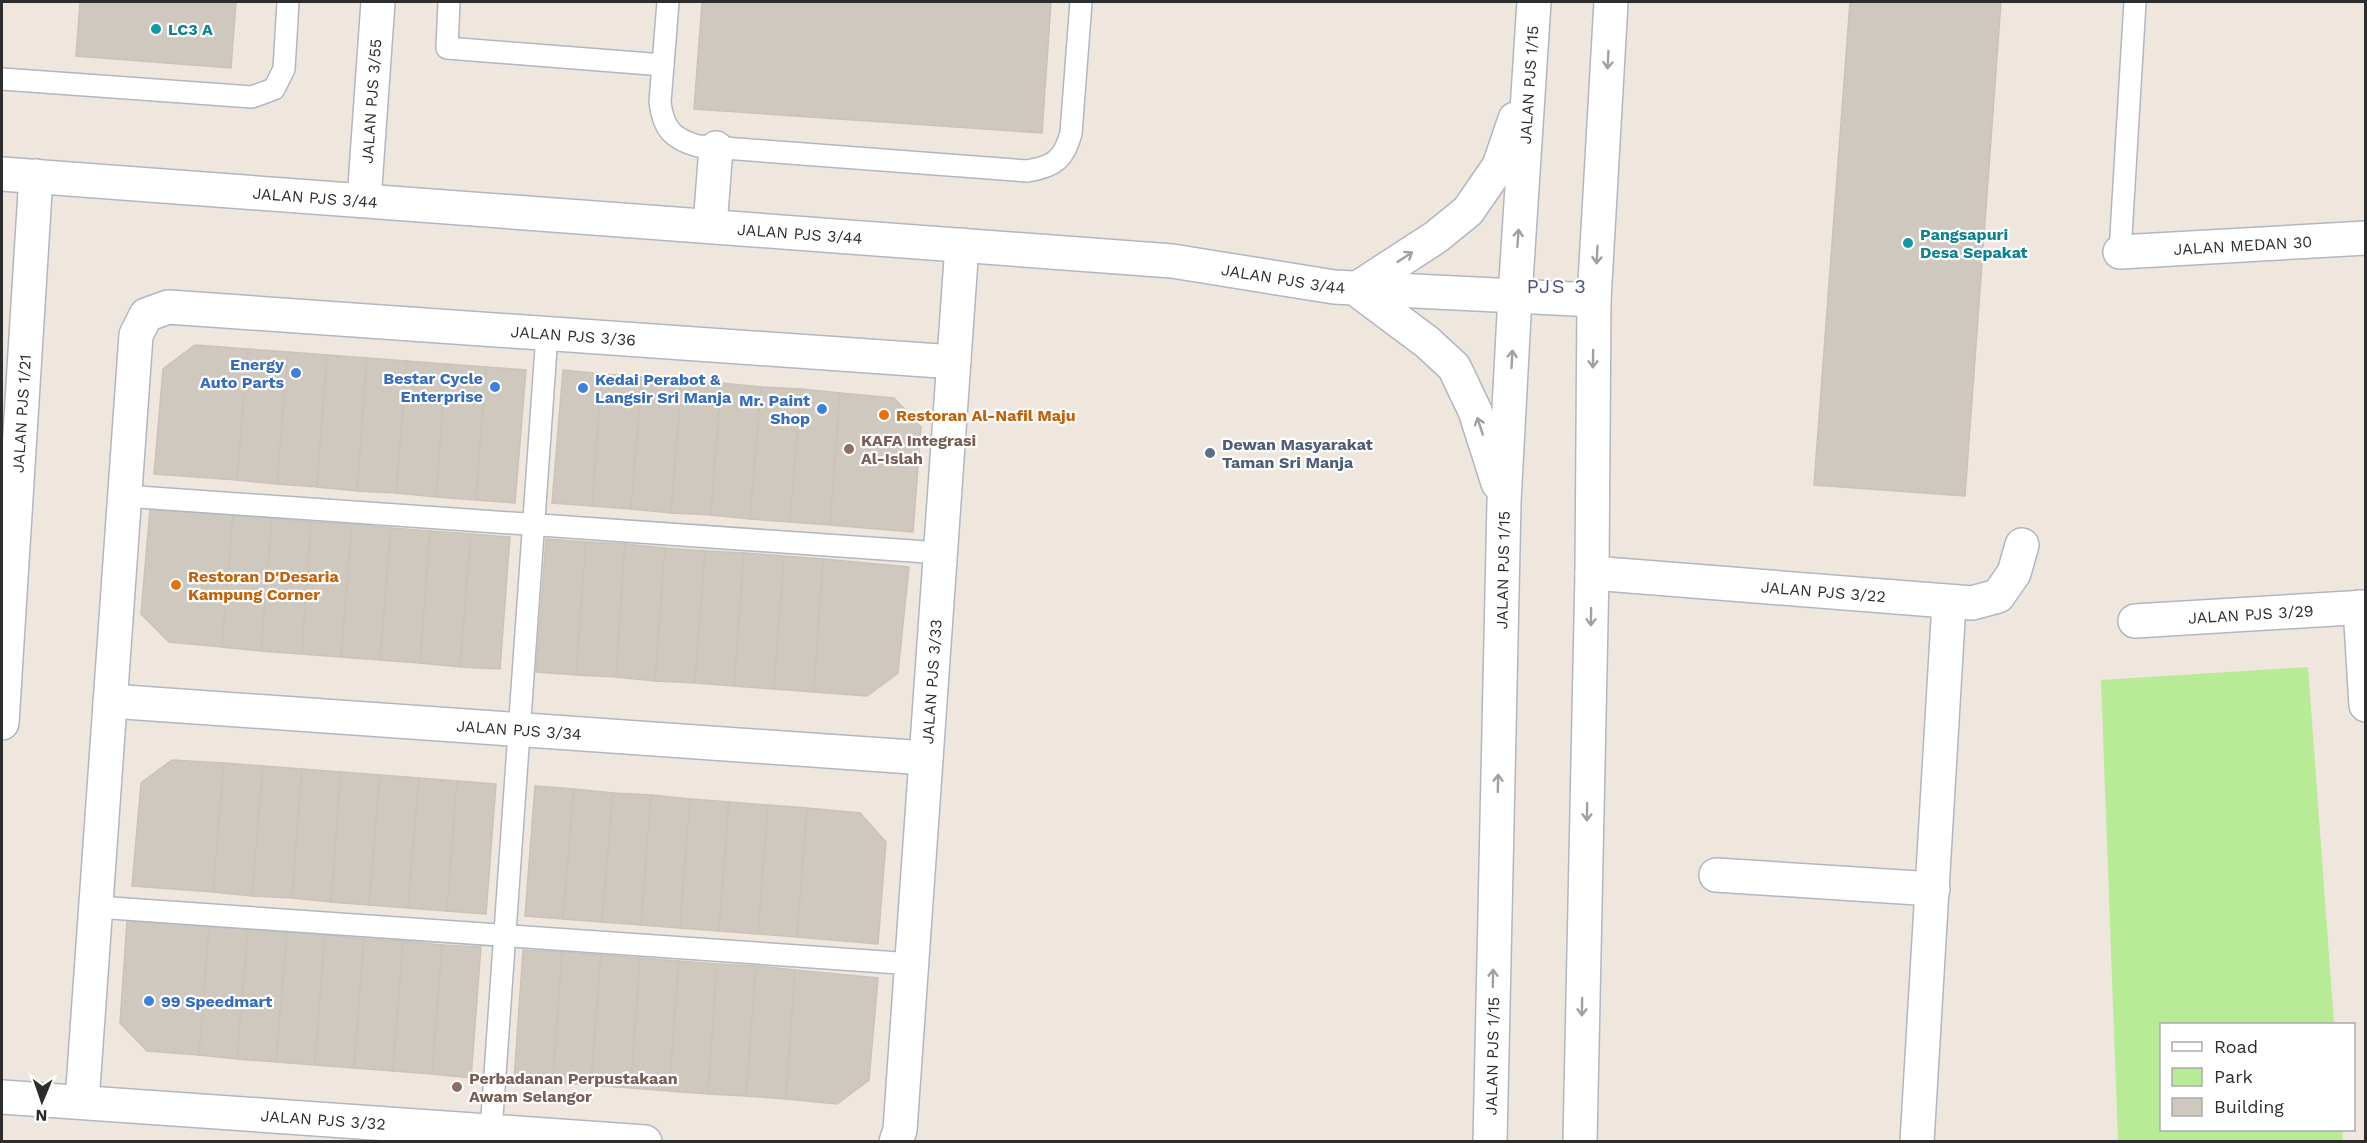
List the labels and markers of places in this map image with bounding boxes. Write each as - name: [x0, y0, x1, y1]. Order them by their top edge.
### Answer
- place label: LC3 A: [168, 20, 213, 39]
- marker: LC3 A: [149, 22, 163, 36]
- place label: Pangsapuri Desa Sepakat: [1920, 225, 2028, 262]
- marker: Pangsapuri Desa Sepakat: [1901, 236, 1915, 250]
- place label: Energy Auto Parts: [200, 355, 285, 392]
- marker: Energy Auto Parts: [289, 366, 303, 380]
- place label: Bestar Cycle Enterprise: [383, 369, 483, 406]
- place label: Kedai Perabot & Langsir Sri Manja: [595, 370, 732, 407]
- marker: Bestar Cycle Enterprise: [488, 380, 502, 394]
- marker: Kedai Perabot & Langsir Sri Manja: [576, 381, 590, 395]
- place label: Mr. Paint Shop: [739, 391, 810, 428]
- marker: Mr. Paint Shop: [815, 402, 829, 416]
- place label: Restoran Al-Nafil Maju: [896, 406, 1076, 425]
- marker: Restoran Al-Nafil Maju: [877, 408, 891, 422]
- place label: KAFA Integrasi Al-Islah: [861, 431, 976, 468]
- place label: Dewan Masyarakat Taman Sri Manja: [1222, 435, 1373, 472]
- marker: KAFA Integrasi Al-Islah: [842, 442, 856, 456]
- marker: Dewan Masyarakat Taman Sri Manja: [1203, 446, 1217, 460]
- place label: Restoran D'Desaria Kampung Corner: [188, 567, 339, 604]
- marker: Restoran D'Desaria Kampung Corner: [169, 578, 183, 592]
- place label: 99 Speedmart: [161, 992, 272, 1011]
- marker: 99 Speedmart: [142, 994, 156, 1008]
- place label: Perbadanan Perpustakaan Awam Selangor: [469, 1069, 678, 1106]
- marker: Perbadanan Perpustakaan Awam Selangor: [450, 1080, 464, 1094]

